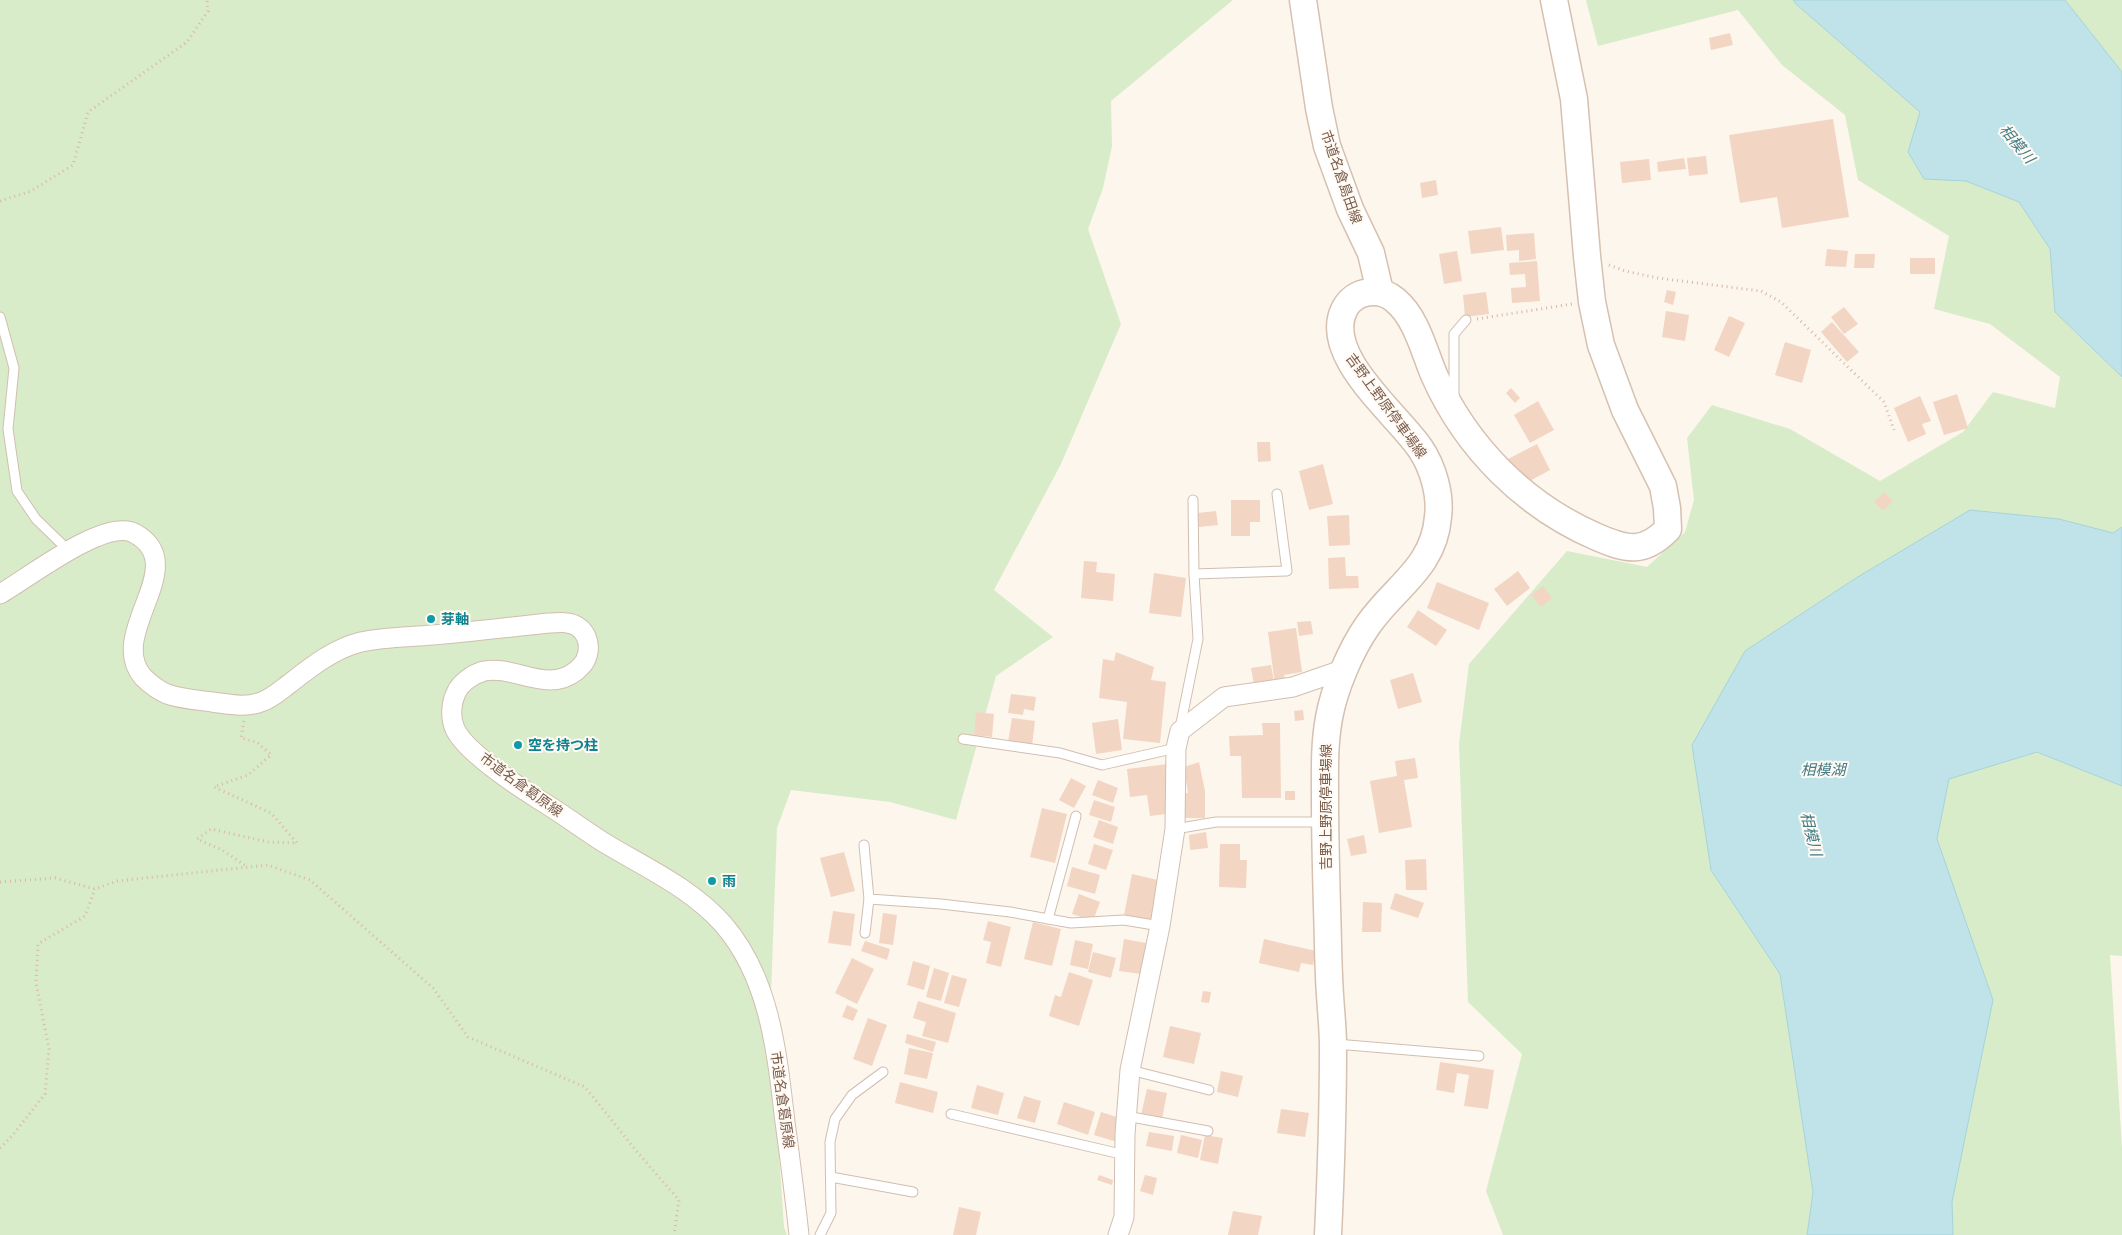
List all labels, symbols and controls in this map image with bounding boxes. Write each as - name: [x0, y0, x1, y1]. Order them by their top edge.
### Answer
- water label: 相模川: [1996, 121, 2040, 169]
- street label: 市道名倉島田線: [1317, 128, 1365, 226]
- street label: 吉野上野原停車場線: [1342, 350, 1430, 462]
- place label: 芽軸: [441, 611, 469, 628]
- marker: 芽軸: [425, 613, 437, 625]
- place label: 空を持つ柱: [528, 737, 598, 754]
- marker: 空を持つ柱: [512, 739, 524, 751]
- street label: 吉野上野原停車場線: [1318, 744, 1335, 870]
- street label: 市道名倉葛原線: [476, 749, 566, 821]
- water label: 相模湖: [1800, 761, 1847, 779]
- water label: 相模川: [1797, 810, 1826, 860]
- place label: 雨: [722, 873, 736, 890]
- marker: 雨: [706, 875, 718, 887]
- street label: 市道名倉葛原線: [767, 1050, 797, 1150]

